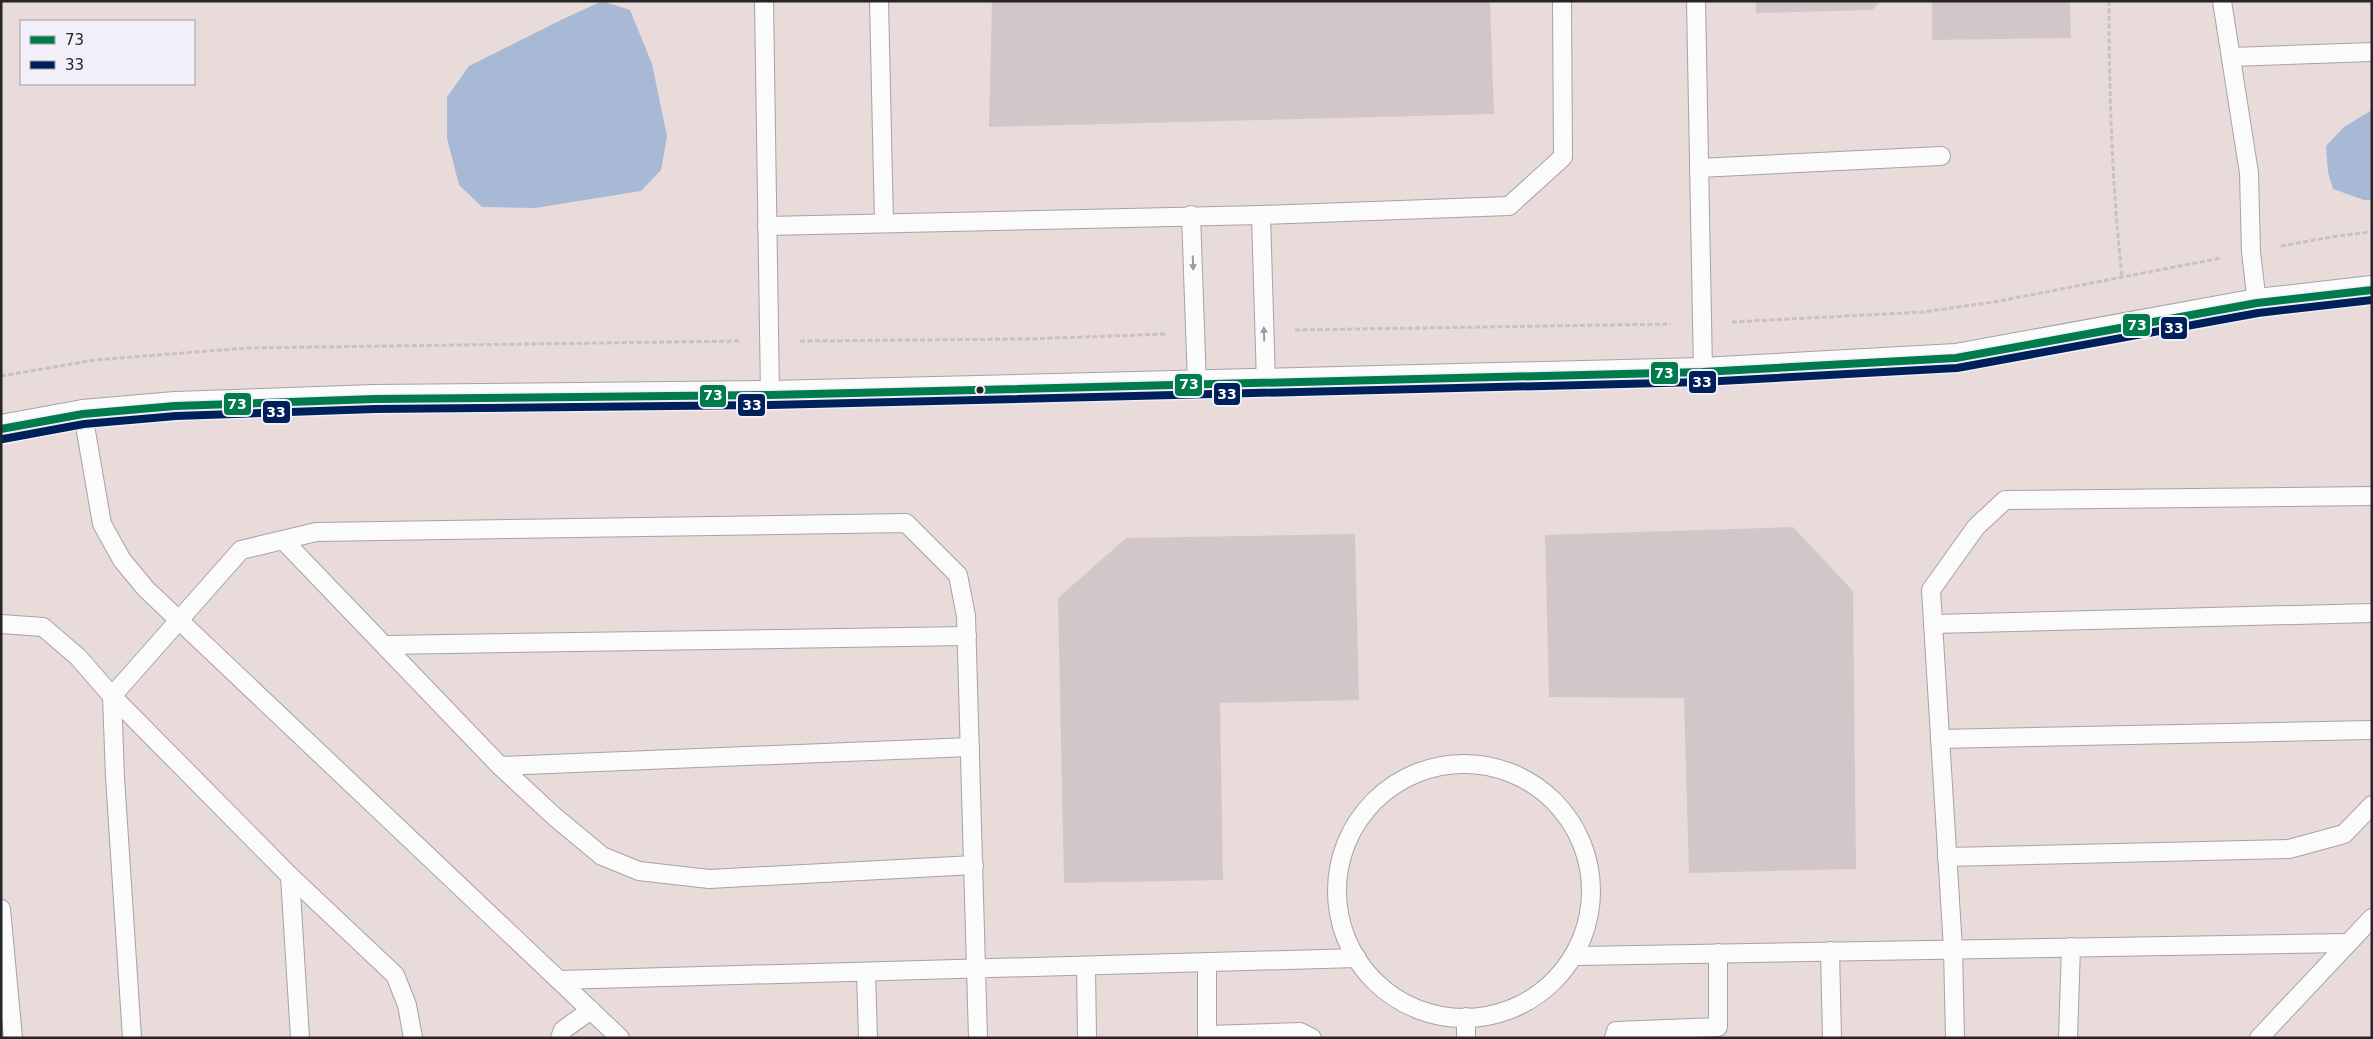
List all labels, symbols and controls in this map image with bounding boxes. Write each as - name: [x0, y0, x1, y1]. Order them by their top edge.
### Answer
- legend: [20, 20, 195, 85]
- text: 73: [65, 31, 84, 49]
- text: 33: [65, 56, 84, 74]
- one-way arrow: [1189, 256, 1197, 272]
- line badge: 73: [2122, 313, 2151, 337]
- line badge: 33: [2160, 316, 2188, 340]
- text: 73: [2127, 317, 2147, 333]
- text: 33: [2164, 320, 2184, 336]
- one-way arrow: [1260, 326, 1268, 342]
- line badge: 73: [1650, 361, 1679, 385]
- text: 73: [1654, 365, 1674, 381]
- line badge: 33: [1688, 370, 1717, 394]
- line badge: 73: [1174, 373, 1203, 397]
- text: 33: [1692, 374, 1712, 390]
- text: 73: [1179, 376, 1199, 392]
- line badge: 33: [1213, 382, 1241, 406]
- line badge: 73: [699, 384, 727, 408]
- unlabelled marker: [975, 385, 985, 395]
- text: 33: [1217, 386, 1237, 402]
- text: 73: [703, 387, 723, 403]
- line badge: 73: [223, 392, 252, 416]
- line badge: 33: [737, 393, 766, 417]
- text: 73: [227, 396, 247, 412]
- text: 33: [742, 397, 762, 413]
- line badge: 33: [262, 400, 291, 424]
- text: 33: [266, 404, 286, 420]

